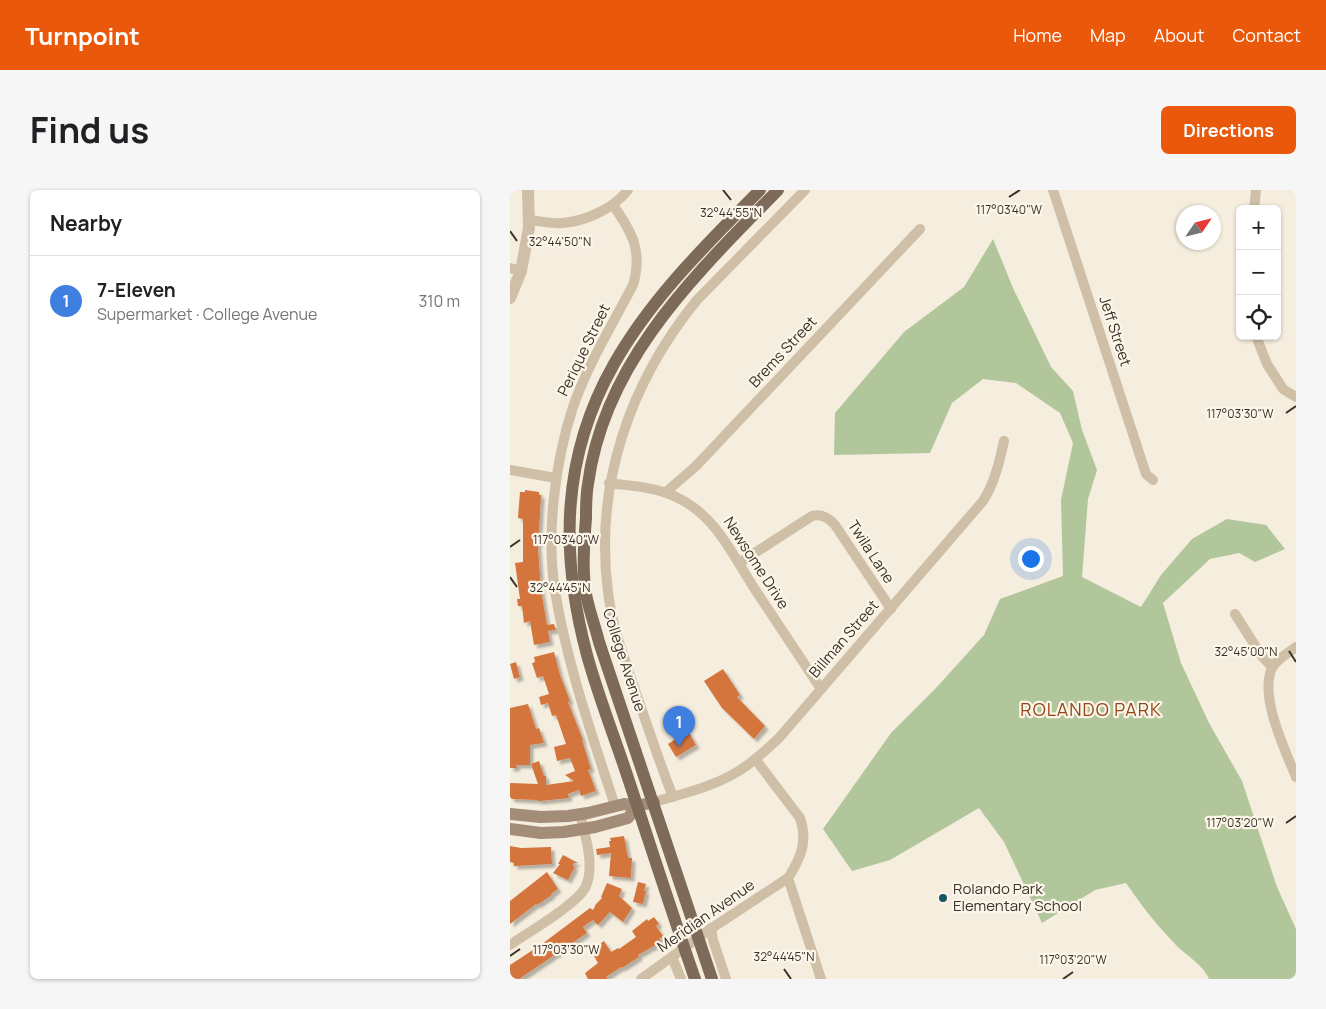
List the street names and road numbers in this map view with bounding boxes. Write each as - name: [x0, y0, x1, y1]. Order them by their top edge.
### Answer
- street label: Jeff Street: [1094, 293, 1137, 369]
- street label: Perique Street: [552, 300, 615, 399]
- street label: Brems Street: [744, 311, 821, 392]
- street label: Newsome Drive: [719, 512, 794, 613]
- street label: Twila Lane: [843, 516, 900, 588]
- street label: Billman Street: [804, 595, 883, 682]
- street label: College Avenue: [598, 606, 651, 714]
- street label: Meridian Avenue: [653, 874, 759, 957]

